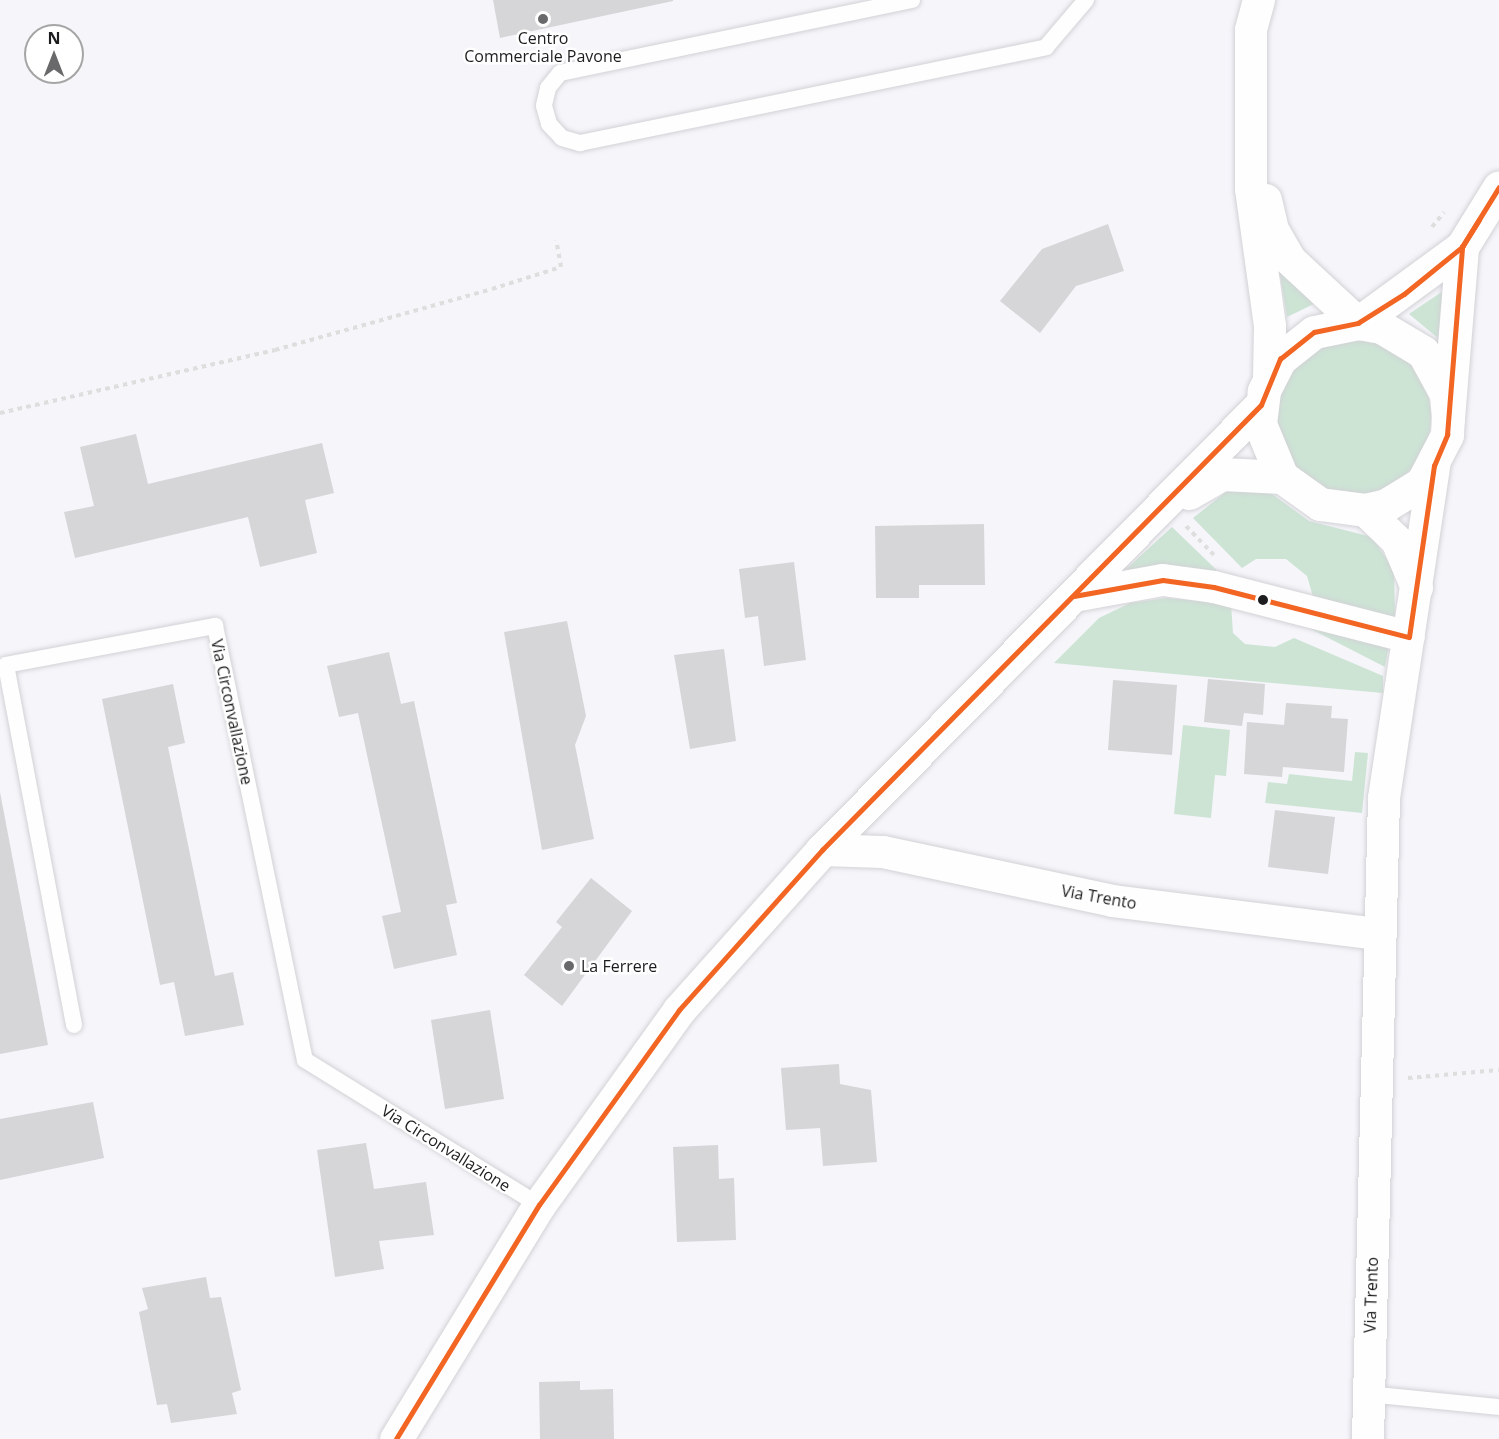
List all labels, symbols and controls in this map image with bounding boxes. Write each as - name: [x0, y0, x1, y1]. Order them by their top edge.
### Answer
- marker: Centro Commerciale Pavone: [536, 12, 550, 26]
- north arrow: [24, 24, 84, 84]
- text: N: [47, 27, 61, 49]
- place label: Centro Commerciale Pavone: [464, 28, 622, 66]
- unlabelled marker: [1257, 594, 1269, 606]
- street label: Via Circonvallazione: [207, 638, 257, 786]
- street label: Via Trento: [1060, 881, 1138, 913]
- place label: La Ferrere: [581, 956, 657, 976]
- marker: La Ferrere: [562, 959, 576, 973]
- street label: Via Circonvallazione: [378, 1101, 514, 1195]
- street label: Via Trento: [1360, 1257, 1382, 1333]

